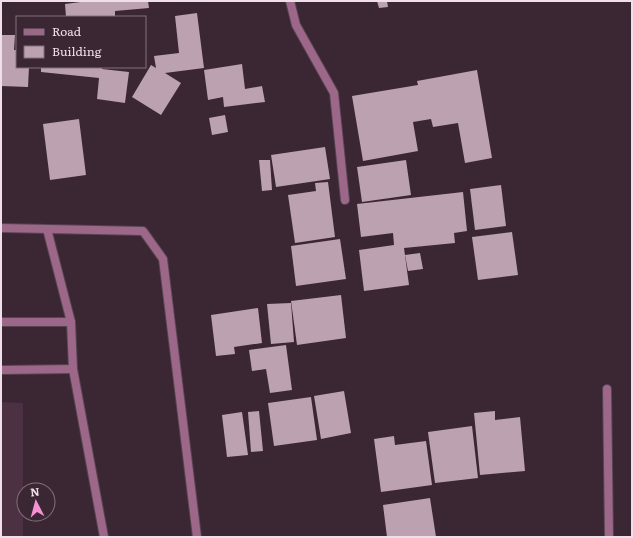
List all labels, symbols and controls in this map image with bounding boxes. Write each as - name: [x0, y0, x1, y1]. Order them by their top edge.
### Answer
- legend: [16, 16, 146, 68]
- text: Road: [52, 22, 82, 40]
- text: Building: [52, 42, 102, 60]
- north arrow: [16, 482, 56, 522]
- text: N: [29, 483, 40, 499]

